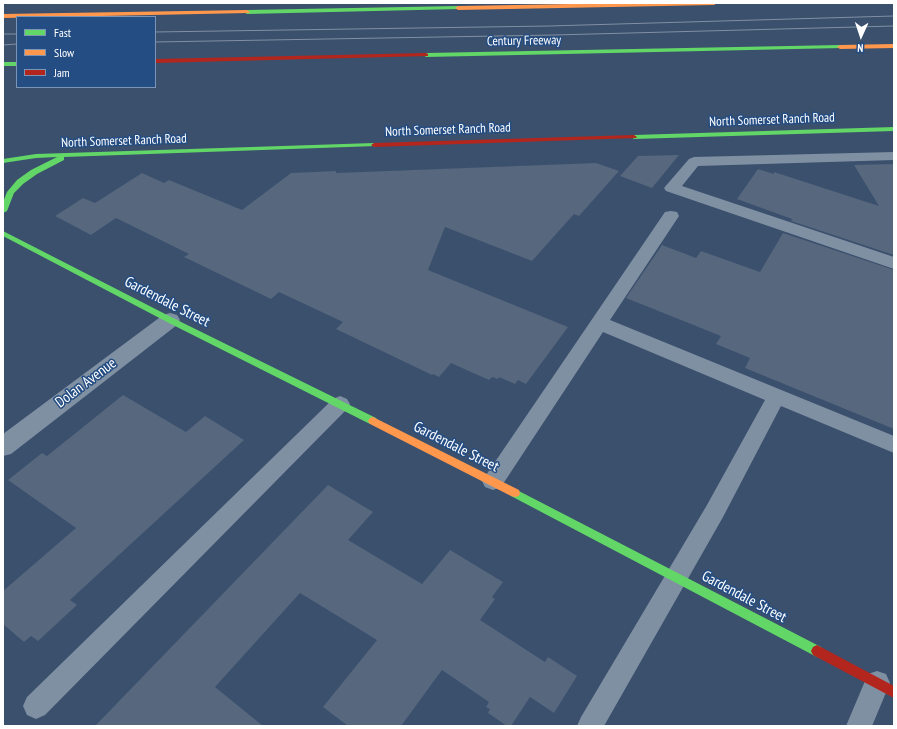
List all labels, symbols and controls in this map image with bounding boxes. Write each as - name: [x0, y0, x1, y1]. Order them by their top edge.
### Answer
- legend: [16, 16, 156, 88]
- north arrow: [841, 16, 881, 56]
- text: Fast: [54, 25, 71, 40]
- street label: Century Freeway: [487, 33, 561, 49]
- text: N: [857, 41, 864, 55]
- text: Slow: [54, 45, 74, 60]
- text: Jam: [54, 65, 70, 80]
- street label: North Somerset Ranch Road: [709, 110, 835, 130]
- street label: North Somerset Ranch Road: [385, 120, 511, 140]
- street label: North Somerset Ranch Road: [61, 131, 187, 151]
- street label: Gardendale Street: [121, 273, 213, 331]
- street label: Dolan Avenue: [52, 354, 120, 412]
- street label: Gardendale Street: [410, 418, 502, 476]
- street label: Gardendale Street: [699, 567, 789, 627]

